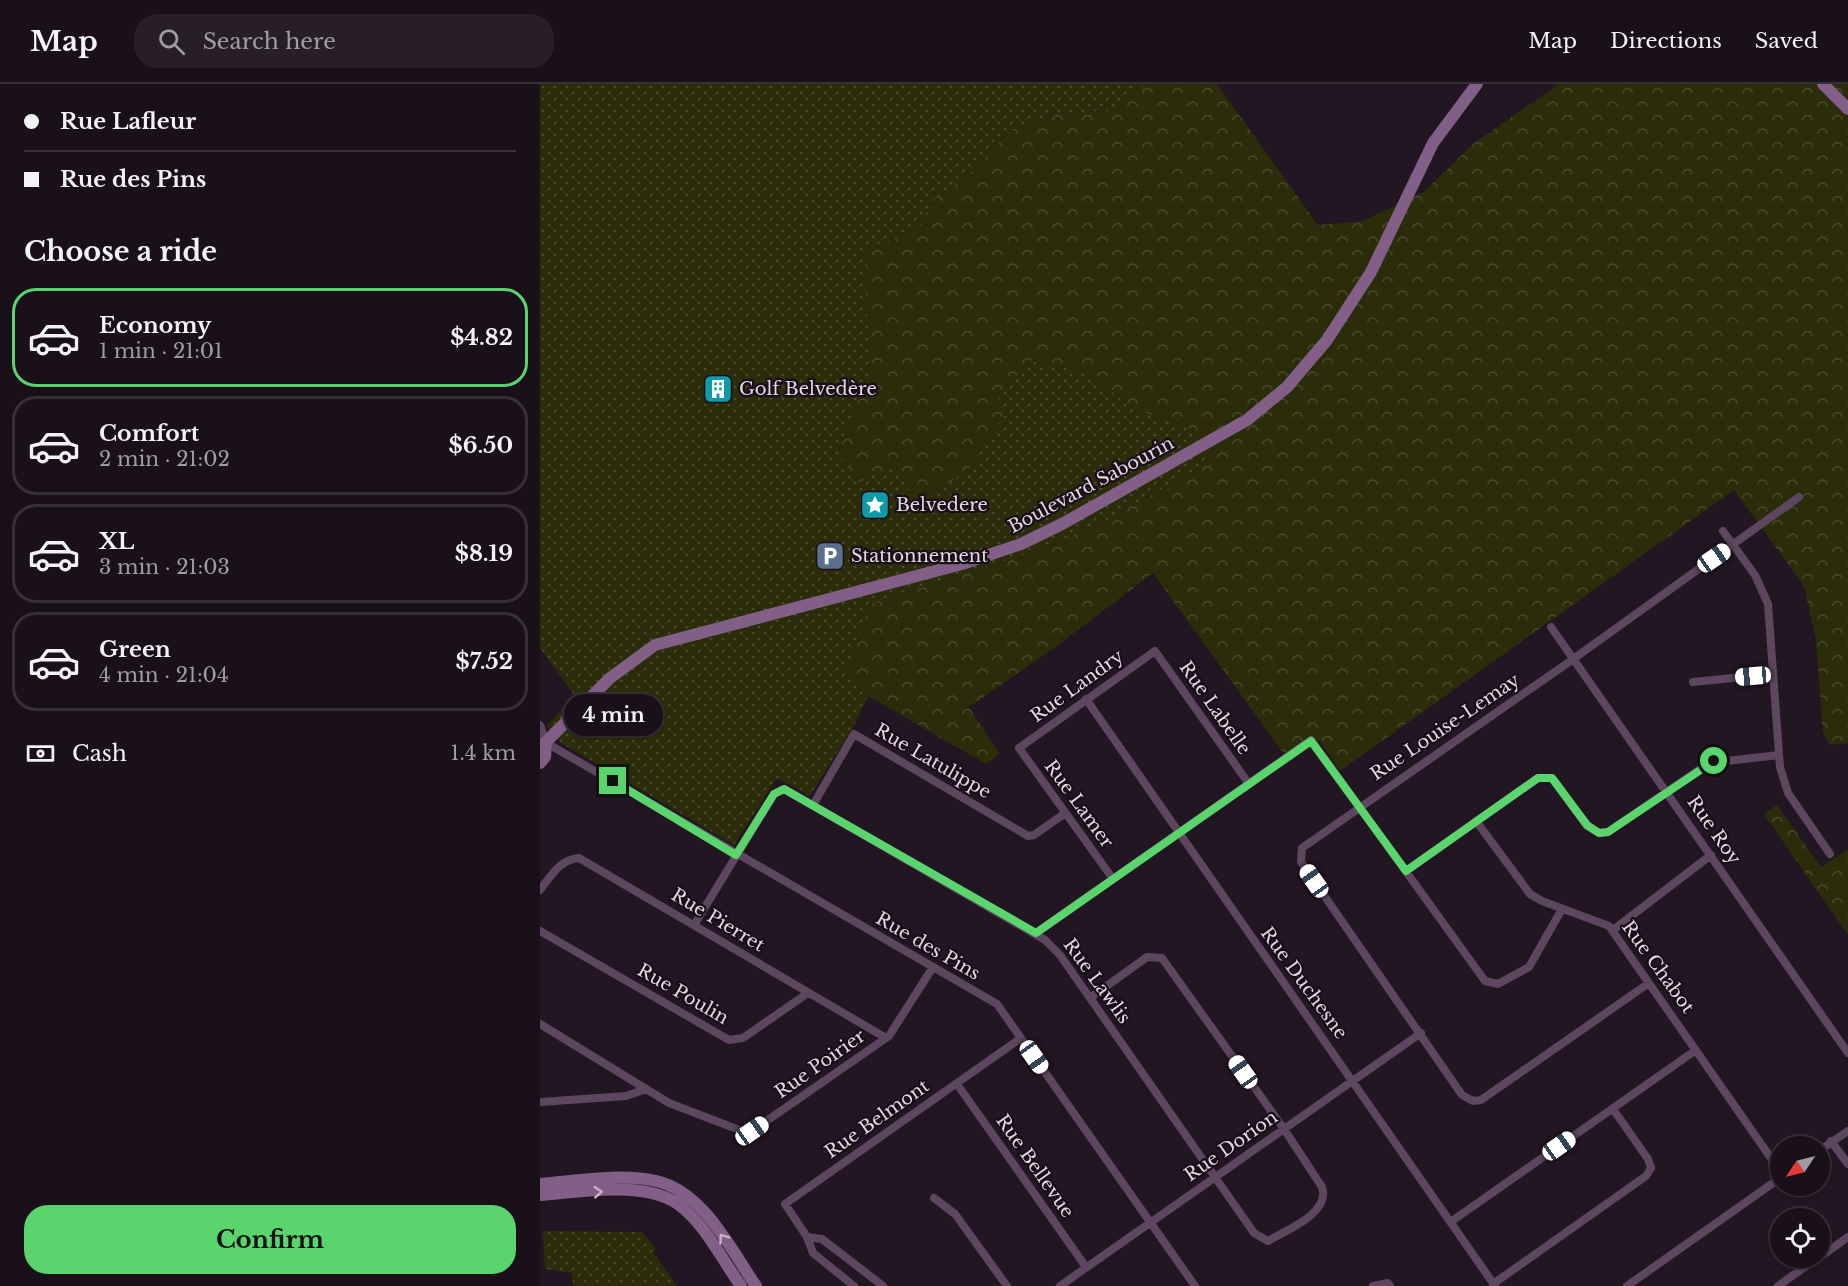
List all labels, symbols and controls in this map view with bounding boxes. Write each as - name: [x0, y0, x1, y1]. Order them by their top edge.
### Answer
- search box: [134, 14, 554, 68]
- text: Map: [30, 24, 98, 59]
- icon: search: [155, 25, 188, 58]
- text: Search here: [203, 28, 336, 55]
- text: Map: [1528, 28, 1577, 54]
- text: Directions: [1610, 28, 1722, 54]
- text: Saved: [1755, 28, 1818, 54]
- text: Rue Lafleur: [60, 108, 196, 135]
- text: Rue des Pins: [60, 166, 206, 193]
- text: Choose a ride: [24, 235, 217, 268]
- icon: car: [27, 311, 81, 365]
- text: Economy: [99, 312, 211, 339]
- text: $4.82: [450, 324, 513, 351]
- text: 1 min · 21:01: [99, 339, 223, 363]
- building icon: Golf Belvedère: [702, 373, 734, 405]
- place label: Golf Belvedère: [739, 378, 877, 400]
- icon: car: [27, 419, 81, 473]
- text: Comfort: [99, 420, 199, 447]
- text: $6.50: [449, 432, 513, 459]
- street label: Boulevard Sabourin: [1004, 432, 1178, 538]
- text: 2 min · 21:02: [99, 447, 230, 471]
- place icon: Belvedere: [859, 489, 891, 521]
- place label: Belvedere: [896, 494, 988, 516]
- icon: car: [27, 527, 81, 581]
- text: XL: [99, 528, 134, 555]
- text: $8.19: [455, 540, 513, 567]
- parking icon: Stationnement: [814, 540, 846, 572]
- car: [1694, 540, 1734, 576]
- place label: Stationnement: [851, 545, 988, 567]
- text: 3 min · 21:03: [99, 555, 230, 579]
- icon: car: [27, 635, 81, 689]
- text: Green: [99, 636, 171, 663]
- street label: Rue Landry: [1026, 645, 1128, 727]
- text: $7.52: [456, 648, 513, 675]
- street label: Rue Labelle: [1175, 657, 1255, 759]
- text: 4 min · 21:04: [99, 663, 229, 687]
- car: [1734, 665, 1772, 687]
- street label: Rue Louise-Lemay: [1366, 669, 1524, 785]
- callout: 4 min: [563, 694, 662, 736]
- text: 4 min: [582, 703, 645, 727]
- street label: Rue Latulippe: [871, 719, 995, 803]
- icon: cash: [24, 737, 57, 770]
- text: Cash: [72, 740, 127, 767]
- text: 1.4 km: [451, 741, 516, 765]
- route start: [1700, 747, 1727, 774]
- street label: Rue Lamer: [1040, 756, 1118, 852]
- route end: [599, 767, 626, 794]
- street label: Rue Roy: [1682, 791, 1746, 869]
- car: [1296, 861, 1332, 901]
- street label: Rue Pierret: [667, 884, 769, 956]
- street label: Rue des Pins: [872, 907, 984, 985]
- street label: Rue Chabot: [1617, 916, 1699, 1018]
- street label: Rue Duchesne: [1256, 923, 1352, 1043]
- street label: Rue Lawlis: [1059, 934, 1135, 1028]
- street label: Rue Poulin: [633, 959, 733, 1029]
- street label: Rue Poirier: [771, 1025, 870, 1103]
- car: [1016, 1037, 1052, 1077]
- car: [1225, 1052, 1261, 1092]
- street label: Rue Belmont: [821, 1075, 933, 1163]
- street label: Rue Dorion: [1180, 1106, 1282, 1186]
- street label: Rue Bellevue: [991, 1110, 1079, 1222]
- car: [732, 1113, 772, 1149]
- car: [1539, 1128, 1579, 1164]
- north arrow: [1770, 1136, 1830, 1196]
- map controls: [1770, 1136, 1830, 1268]
- one-way arrow: [594, 1185, 603, 1198]
- button: Confirm: [24, 1205, 516, 1274]
- button: locate: [1770, 1208, 1830, 1268]
- one-way arrow: [719, 1234, 730, 1245]

